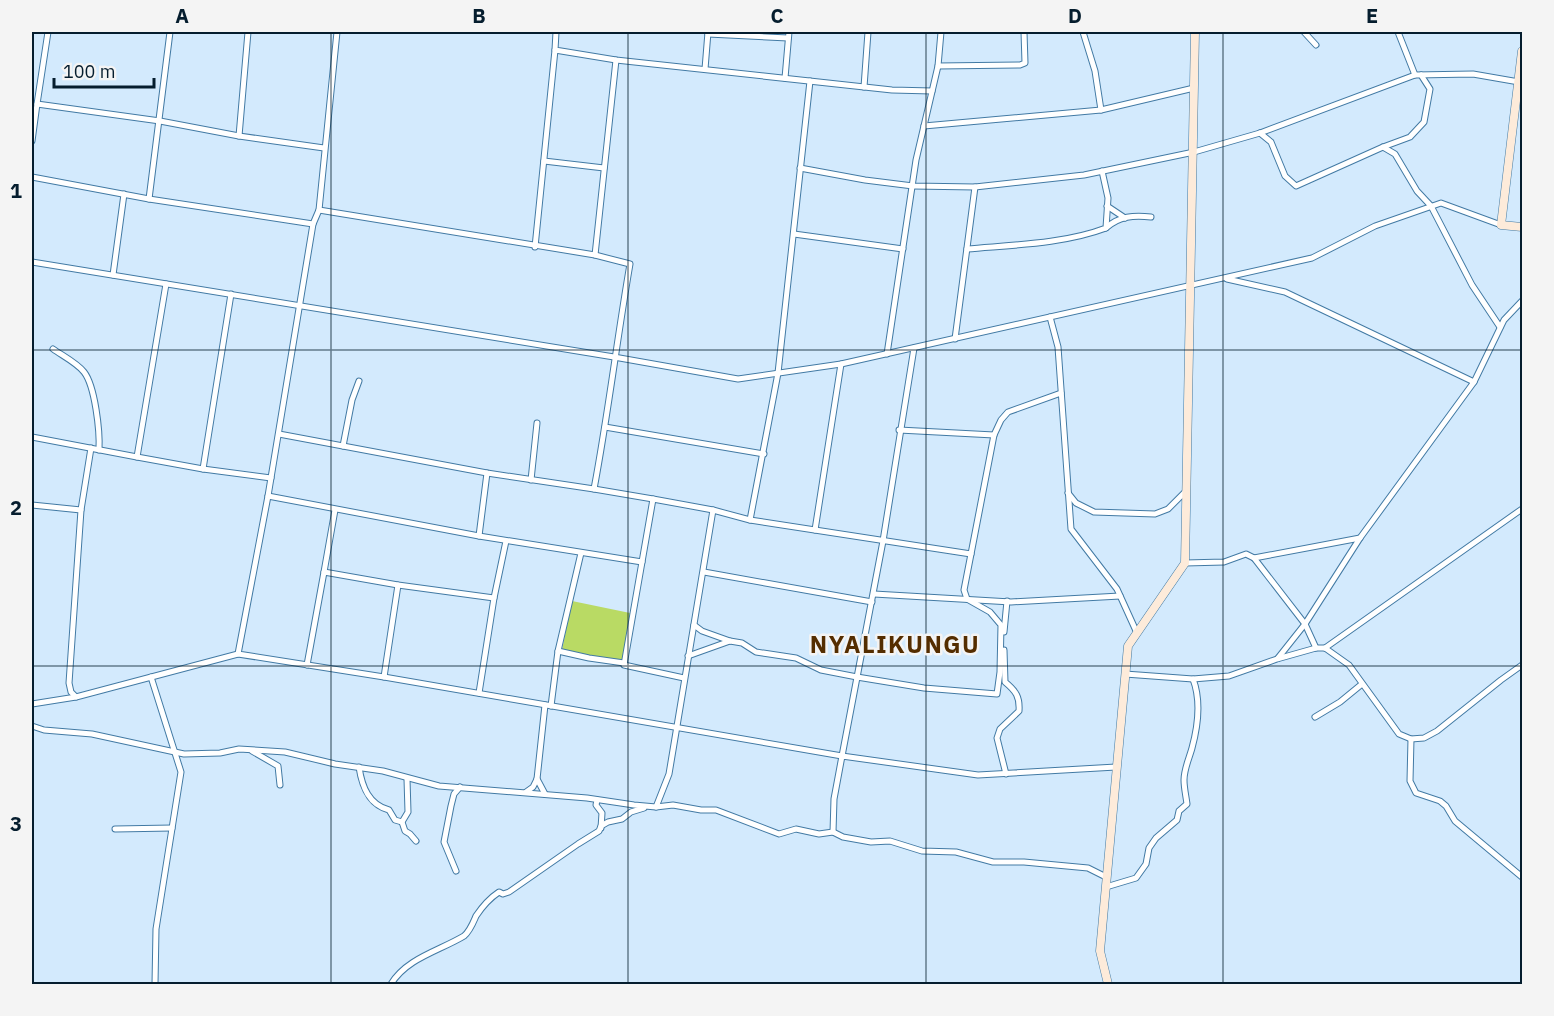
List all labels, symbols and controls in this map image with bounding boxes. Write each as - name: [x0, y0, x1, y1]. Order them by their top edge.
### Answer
- text: A: [175, 2, 189, 29]
- text: B: [472, 2, 486, 29]
- text: C: [770, 2, 784, 29]
- text: D: [1068, 2, 1082, 29]
- text: E: [1366, 2, 1378, 29]
- scale bar: [54, 51, 154, 89]
- text: 100 m: [63, 60, 115, 83]
- text: 1: [10, 177, 22, 204]
- text: 2: [10, 494, 22, 521]
- district label: NYALIKUNGU: [810, 628, 980, 660]
- text: 3: [10, 810, 22, 837]

